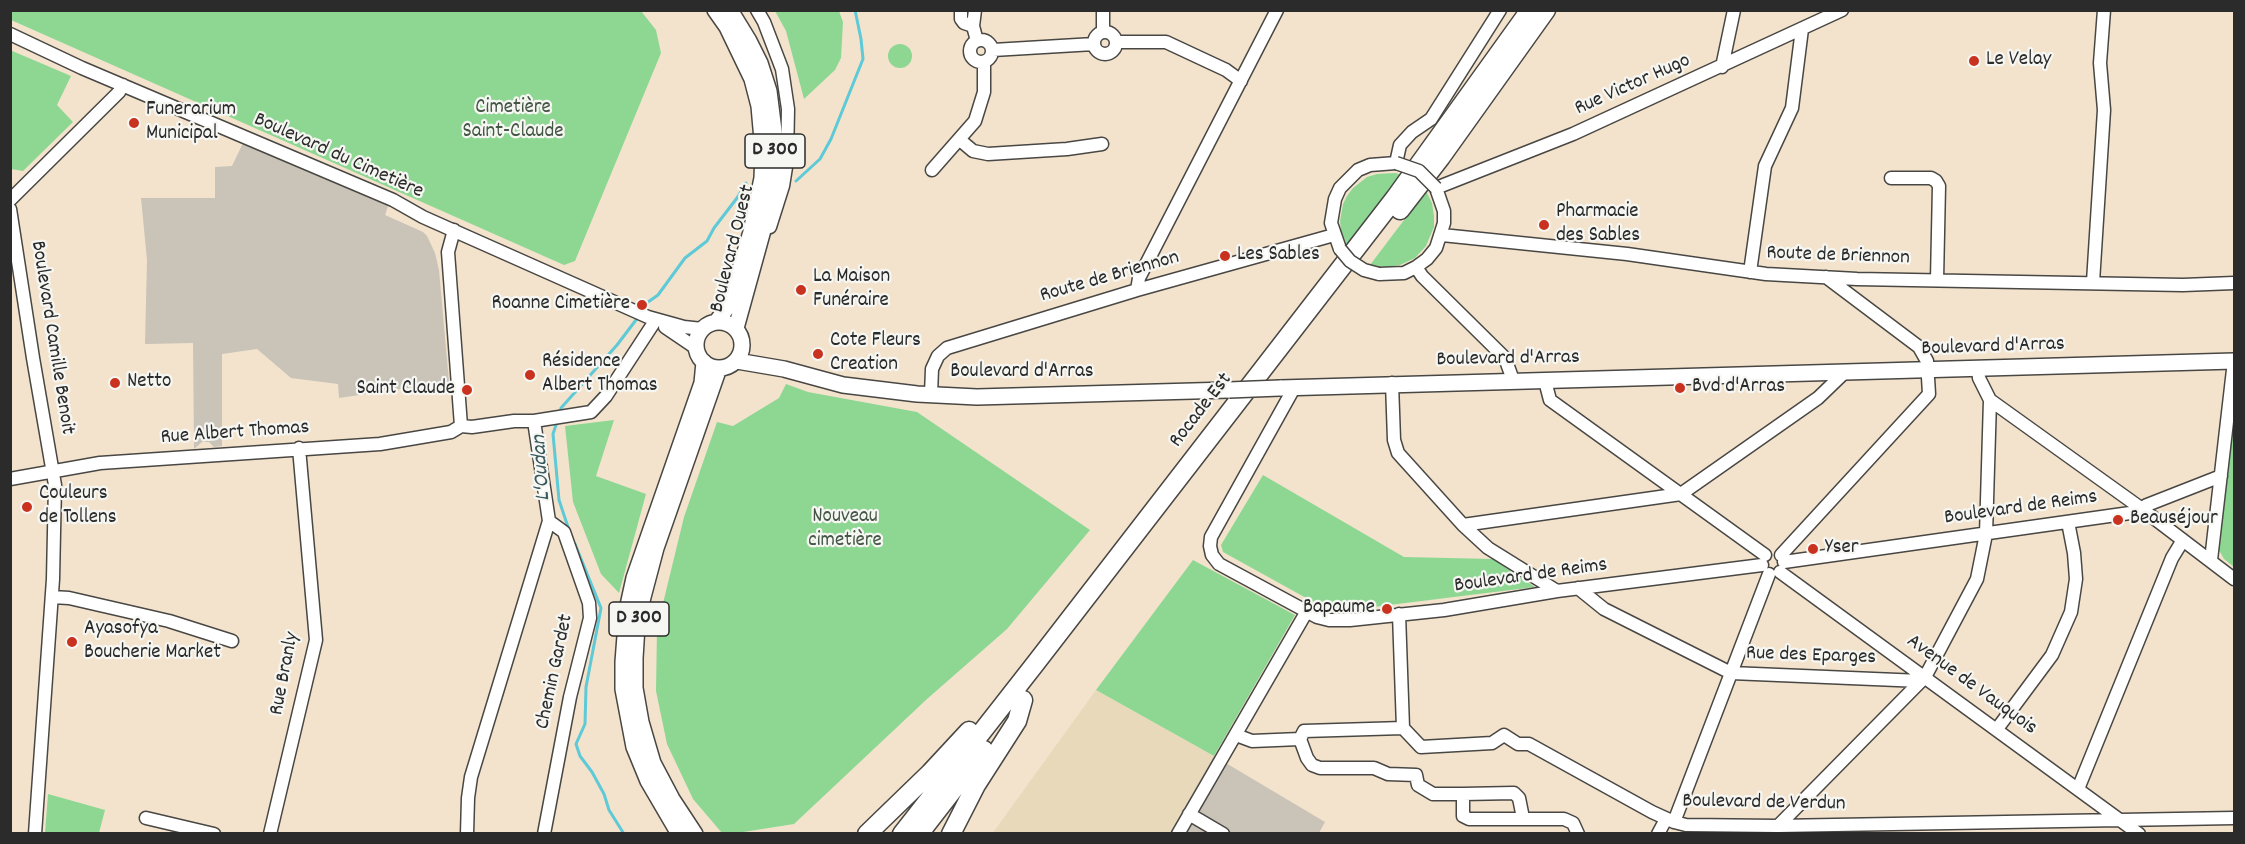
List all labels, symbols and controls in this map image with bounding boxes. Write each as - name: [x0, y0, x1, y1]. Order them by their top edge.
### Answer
- place label: Le Velay: [1986, 48, 2051, 74]
- street label: Rue Victor Hugo: [1571, 49, 1695, 123]
- marker: Le Velay: [1967, 54, 1981, 68]
- park label: Cimetière Saint-Claude: [463, 96, 563, 146]
- place label: Funerarium Municipal: [146, 98, 236, 148]
- street label: Boulevard du Cimetière: [249, 108, 427, 206]
- marker: Funerarium Municipal: [127, 116, 141, 130]
- road number: D 300: [745, 134, 805, 168]
- street label: Boulevard Ouest: [706, 183, 762, 315]
- place label: Pharmacie des Sables: [1556, 200, 1640, 250]
- marker: Pharmacie des Sables: [1537, 218, 1551, 232]
- street label: Boulevard Camille Benoit: [23, 239, 79, 437]
- street label: Route de Briennon: [1766, 242, 1910, 272]
- place label: Les Sables: [1237, 243, 1320, 269]
- street label: Route de Briennon: [1038, 246, 1182, 310]
- marker: Les Sables: [1218, 249, 1232, 263]
- place label: La Maison Funéraire: [813, 265, 890, 315]
- marker: La Maison Funéraire: [794, 283, 808, 297]
- place label: Roanne Cimetière: [492, 292, 630, 318]
- marker: Roanne Cimetière: [635, 298, 649, 312]
- place label: Cote Fleurs Creation: [830, 329, 921, 379]
- street label: Boulevard d'Arras: [1921, 333, 2065, 363]
- street label: Boulevard d'Arras: [1436, 346, 1580, 374]
- marker: Cote Fleurs Creation: [811, 347, 825, 361]
- place label: Résidence Albert Thomas: [542, 350, 658, 400]
- street label: Boulevard d'Arras: [950, 360, 1094, 386]
- marker: Résidence Albert Thomas: [523, 368, 537, 382]
- street label: Rocade Est: [1165, 369, 1239, 453]
- place label: Netto: [127, 370, 171, 396]
- place label: Bvd d'Arras: [1692, 375, 1785, 401]
- marker: Netto: [108, 376, 122, 390]
- place label: Saint Claude: [356, 377, 455, 403]
- marker: Bvd d'Arras: [1673, 381, 1687, 395]
- marker: Saint Claude: [460, 383, 474, 397]
- street label: Rue Albert Thomas: [160, 416, 310, 452]
- water label: L'Oudan: [528, 434, 558, 502]
- place label: Couleurs de Tollens: [39, 482, 117, 532]
- street label: Boulevard de Reims: [1943, 486, 2099, 532]
- marker: Couleurs de Tollens: [20, 500, 34, 514]
- park label: Nouveau cimetière: [808, 505, 882, 555]
- place label: Beauséjour: [2130, 507, 2218, 533]
- marker: Beauséjour: [2111, 513, 2125, 527]
- place label: Yser: [1825, 536, 1859, 562]
- marker: Yser: [1806, 542, 1820, 556]
- street label: Boulevard de Reims: [1453, 554, 1609, 600]
- place label: Bapaume: [1303, 596, 1375, 622]
- road number: D 300: [609, 602, 669, 636]
- marker: Bapaume: [1380, 602, 1394, 616]
- street label: Chemin Gardet: [532, 612, 580, 732]
- place label: Ayasofya Boucherie Market: [84, 617, 221, 667]
- street label: Rue Branly: [266, 630, 306, 718]
- street label: Avenue de Vauquois: [1901, 630, 2041, 742]
- marker: Ayasofya Boucherie Market: [65, 635, 79, 649]
- street label: Rue des Eparges: [1745, 642, 1877, 672]
- street label: Boulevard de Verdun: [1682, 790, 1846, 818]

